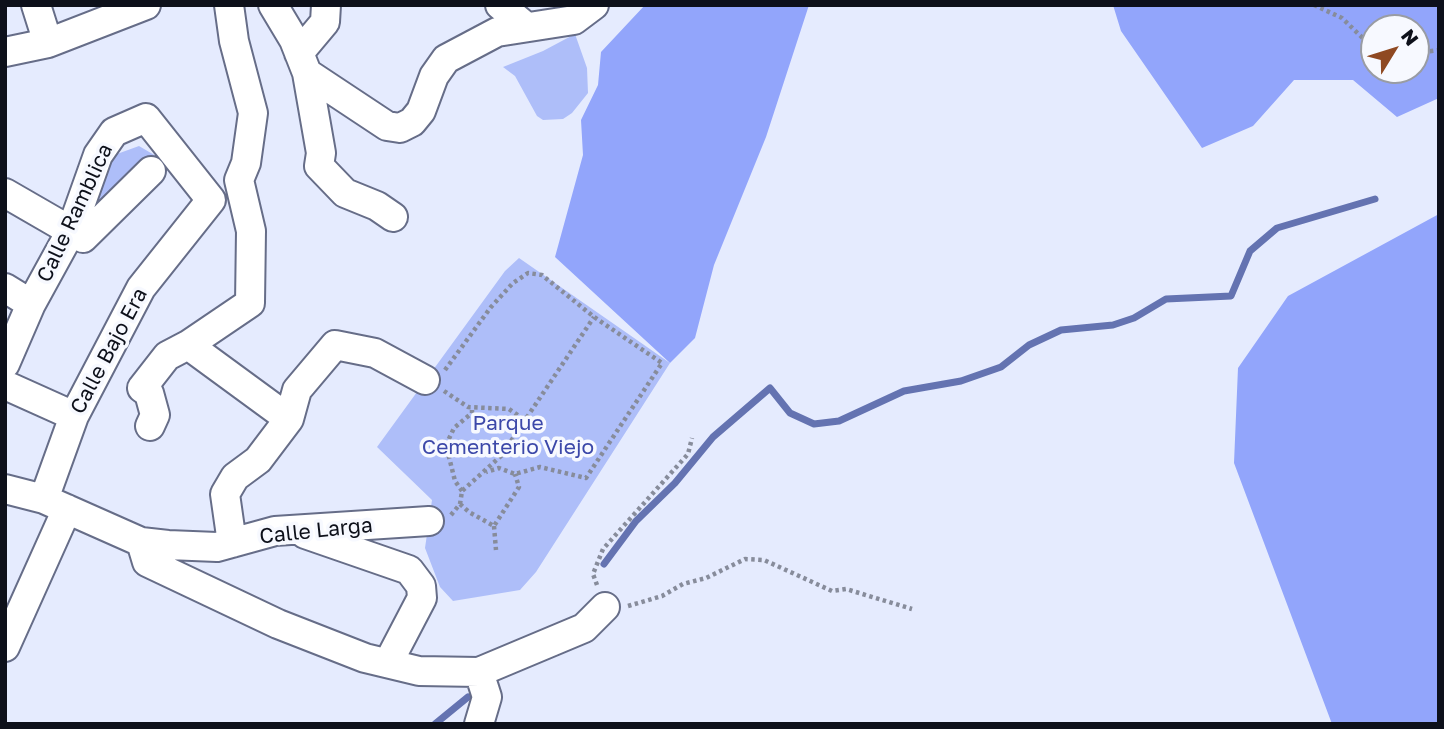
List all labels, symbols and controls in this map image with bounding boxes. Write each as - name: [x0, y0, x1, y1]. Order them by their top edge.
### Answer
- north arrow: [1360, 14, 1430, 84]
- text: N: [1397, 24, 1424, 50]
- street label: Calle Ramblica: [32, 140, 118, 286]
- street label: Calle Bajo Era: [65, 284, 153, 418]
- park label: Parque Cementerio Viejo: [422, 410, 594, 460]
- street label: Calle Larga: [258, 513, 374, 549]

